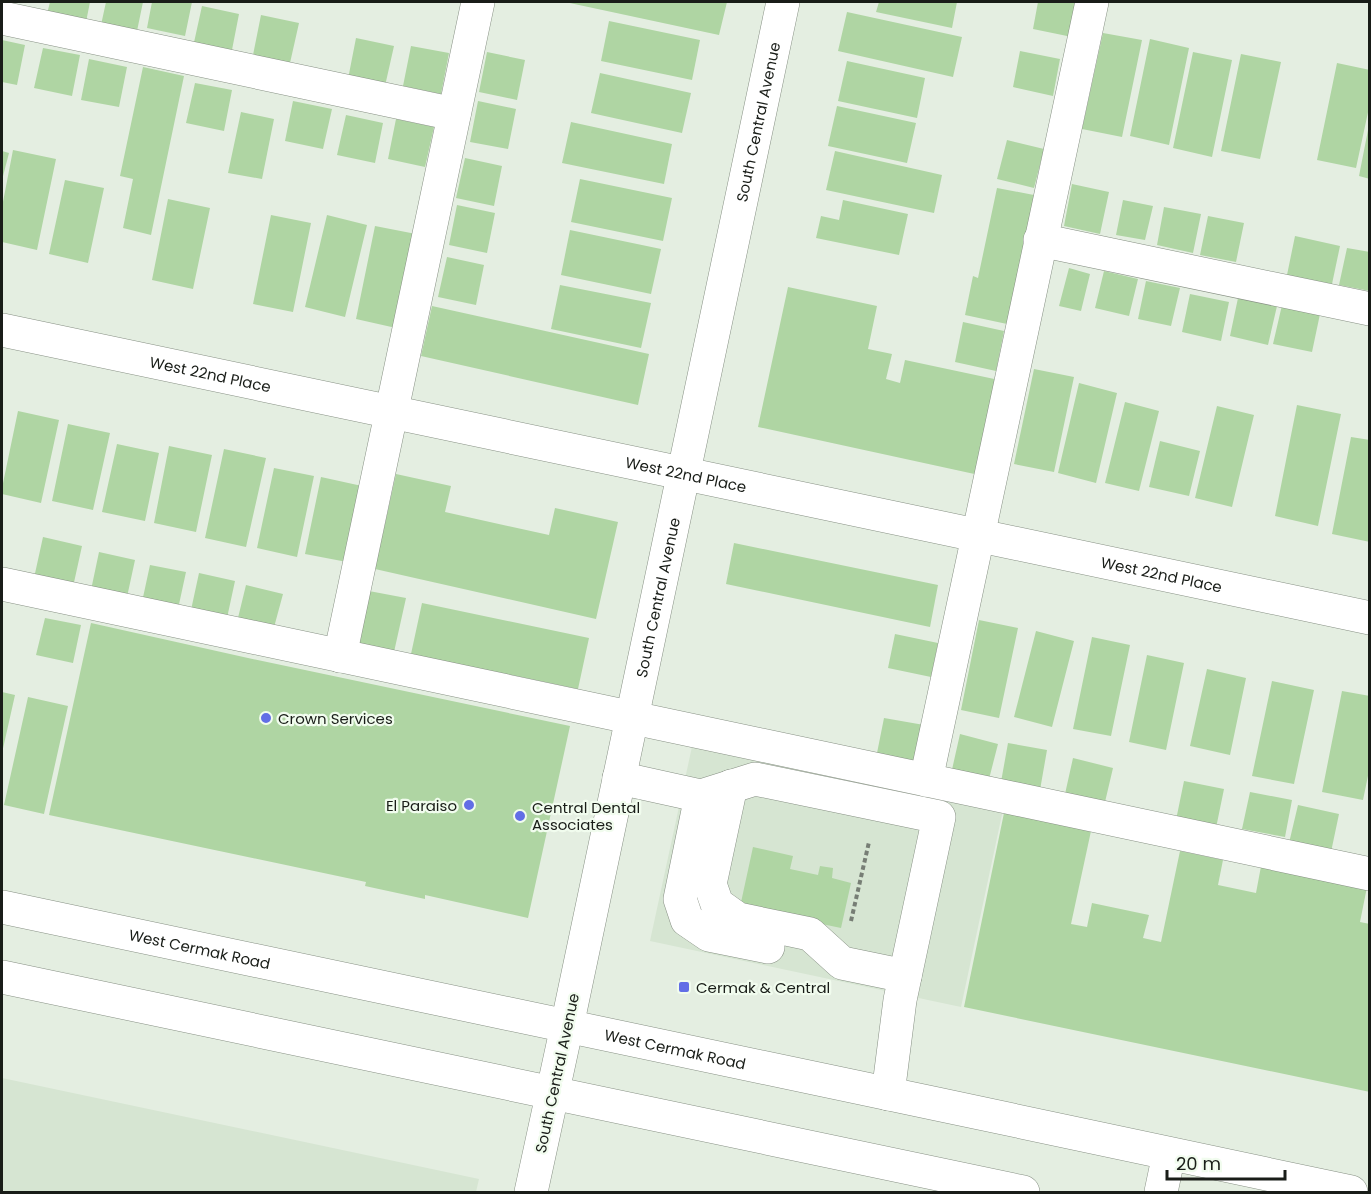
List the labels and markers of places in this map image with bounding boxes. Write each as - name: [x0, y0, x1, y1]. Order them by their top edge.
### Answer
- place label: Crown Services: [278, 708, 393, 729]
- marker: Crown Services: [259, 711, 273, 725]
- place label: El Paraiso: [386, 795, 457, 816]
- place label: Central Dental Associates: [532, 797, 640, 835]
- marker: El Paraiso: [462, 798, 476, 812]
- marker: Central Dental Associates: [513, 809, 527, 823]
- place label: Cermak & Central: [696, 977, 830, 998]
- marker: Cermak & Central: [677, 980, 691, 994]

